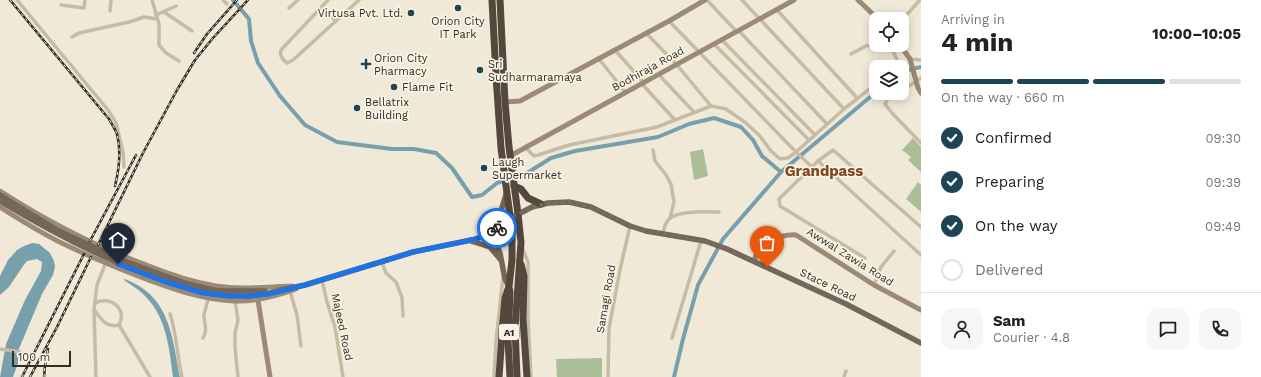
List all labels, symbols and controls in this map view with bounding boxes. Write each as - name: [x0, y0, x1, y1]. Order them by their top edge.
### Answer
- marker: Orion City IT Park: [453, 3, 463, 13]
- place label: Virtusa Pvt. Ltd.: [318, 7, 403, 20]
- marker: Virtusa Pvt. Ltd.: [406, 8, 416, 18]
- map controls: [869, 12, 909, 100]
- button: locate: [869, 12, 909, 52]
- text: Arriving in: [941, 12, 1005, 27]
- place label: Orion City IT Park: [431, 15, 485, 41]
- text: 10:00–10:05: [1152, 25, 1241, 43]
- text: 4 min: [941, 27, 1013, 57]
- street label: Bodhiraja Road: [610, 44, 686, 94]
- place label: Orion City Pharmacy: [374, 52, 428, 78]
- place label: Sri Sudharmaramaya: [488, 58, 582, 84]
- marker: Orion City Pharmacy: [361, 59, 371, 69]
- button: layers: [869, 60, 909, 100]
- marker: Sri Sudharmaramaya: [475, 65, 485, 75]
- place label: Flame Fit: [402, 81, 454, 94]
- marker: Flame Fit: [389, 82, 399, 92]
- text: On the way · 660 m: [941, 90, 1065, 105]
- place label: Bellatrix Building: [365, 96, 409, 122]
- marker: Bellatrix Building: [352, 103, 362, 113]
- icon: check: [941, 127, 963, 149]
- text: Confirmed: [975, 129, 1052, 147]
- text: 09:30: [1205, 131, 1241, 146]
- place label: Laugh Supermarket: [492, 156, 562, 182]
- district label: Grandpass: [785, 162, 863, 180]
- marker: Laugh Supermarket: [479, 163, 489, 173]
- icon: check: [941, 171, 963, 193]
- text: Preparing: [975, 173, 1044, 191]
- text: 09:39: [1205, 175, 1241, 190]
- courier: [477, 208, 517, 248]
- icon: check: [941, 215, 963, 237]
- icon: bike: [486, 217, 508, 239]
- text: On the way: [975, 217, 1057, 235]
- text: 09:49: [1205, 219, 1241, 234]
- pin: [101, 223, 135, 264]
- street label: Awwal Zawia Road: [804, 225, 896, 289]
- pin: [750, 226, 784, 267]
- icon: home: [107, 229, 129, 251]
- icon: bag: [756, 232, 778, 254]
- text: Delivered: [975, 261, 1043, 279]
- street label: Samagi Road: [594, 264, 618, 334]
- street label: Stace Road: [798, 266, 858, 304]
- street label: Majeed Road: [329, 292, 355, 362]
- button: person: [941, 308, 983, 350]
- button: chat: [1147, 308, 1189, 350]
- button: phone: [1199, 308, 1241, 350]
- text: Sam: [993, 312, 1025, 330]
- road number: A1: [499, 324, 519, 340]
- text: Courier · 4.8: [993, 330, 1070, 345]
- scale bar: [12, 349, 71, 368]
- text: 100 m: [18, 351, 50, 364]

